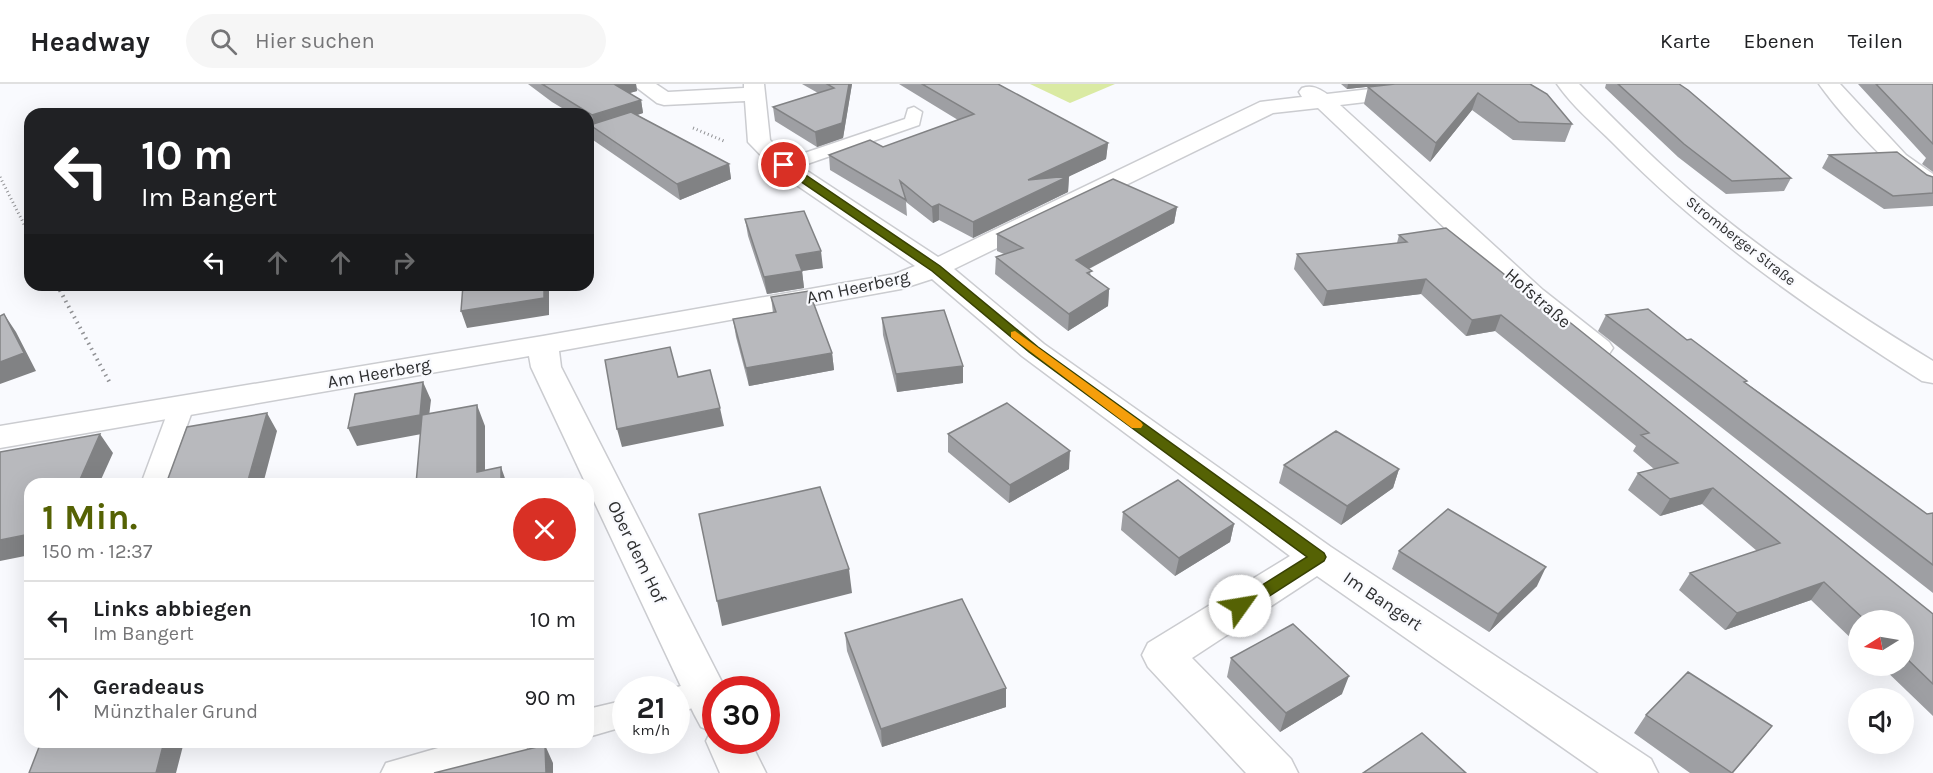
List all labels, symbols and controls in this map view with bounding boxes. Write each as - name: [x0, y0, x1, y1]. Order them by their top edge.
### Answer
- search box: [186, 14, 606, 68]
- text: Headway: [30, 25, 150, 58]
- icon: search: [207, 25, 240, 58]
- text: Hier suchen: [255, 28, 375, 54]
- text: Karte: [1660, 29, 1711, 53]
- text: Ebenen: [1744, 29, 1815, 53]
- text: Teilen: [1848, 29, 1903, 53]
- text: 10 m: [141, 130, 233, 180]
- icon: left: [42, 132, 120, 210]
- pin: [758, 139, 809, 190]
- icon: arrive: [767, 148, 800, 181]
- text: Im Bangert: [141, 181, 277, 213]
- street label: Stromberger Straße: [1682, 192, 1800, 290]
- icon: left: [198, 246, 231, 279]
- icon: ahead: [261, 246, 294, 279]
- icon: ahead: [324, 246, 357, 279]
- icon: right: [387, 246, 420, 279]
- street label: Hofstraße: [1500, 263, 1576, 333]
- street label: Am Heerberg: [804, 265, 912, 309]
- street label: Am Heerberg: [325, 353, 433, 393]
- text: 1 Min.: [42, 496, 137, 538]
- street label: Ober dem Hof: [603, 497, 672, 608]
- button: close: [513, 498, 576, 561]
- text: 150 m · 12:37: [42, 540, 152, 563]
- street label: Im Bangert: [1339, 566, 1427, 636]
- position arrow: [1208, 574, 1272, 638]
- text: Links abbiegen: [93, 596, 252, 622]
- icon: left: [42, 604, 75, 637]
- text: 10 m: [530, 607, 576, 633]
- north arrow: [1848, 610, 1914, 676]
- map controls: [1848, 610, 1914, 754]
- text: Im Bangert: [93, 622, 194, 645]
- text: Geradeaus: [93, 674, 205, 700]
- speed limit sign: 30: [702, 676, 780, 754]
- icon: ahead: [42, 682, 75, 715]
- text: 90 m: [524, 685, 576, 711]
- button: sound: [1848, 688, 1914, 754]
- text: 21: [637, 690, 665, 726]
- text: Münzthaler Grund: [93, 700, 258, 723]
- text: km/h: [632, 721, 670, 739]

